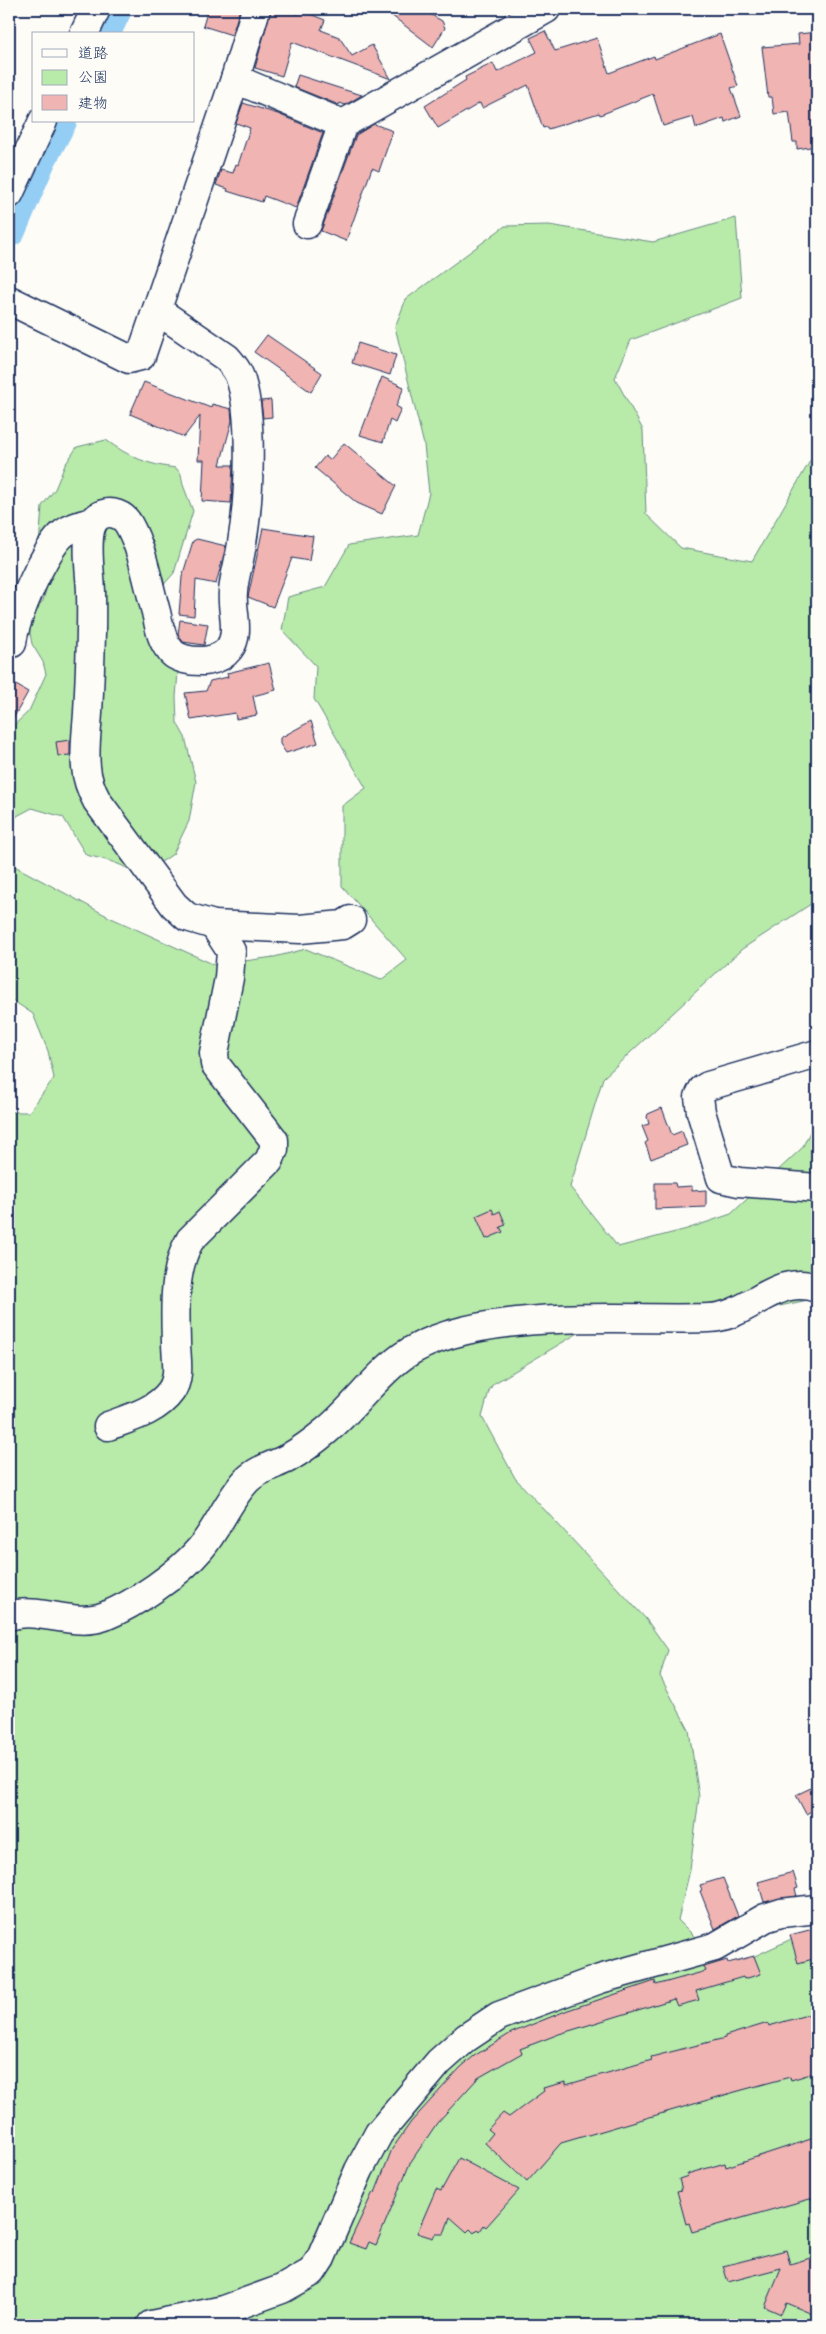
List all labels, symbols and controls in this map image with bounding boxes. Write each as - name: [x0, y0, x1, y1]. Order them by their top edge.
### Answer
- legend: [32, 32, 195, 122]
- text: 道路: [78, 42, 108, 66]
- text: 公園: [78, 66, 108, 90]
- text: 建物: [78, 92, 108, 116]

